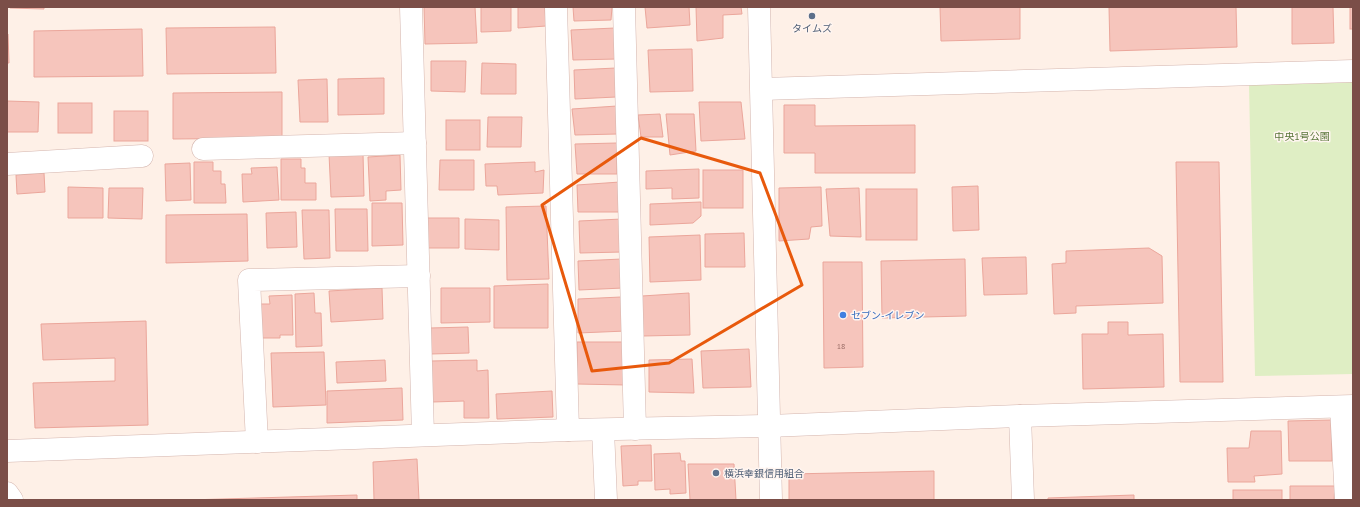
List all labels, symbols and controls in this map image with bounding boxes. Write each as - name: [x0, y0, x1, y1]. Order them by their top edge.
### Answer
- marker: タイムズ: [807, 11, 817, 21]
- place label: タイムズ: [792, 22, 832, 35]
- park label: 中央1号公園: [1274, 130, 1330, 143]
- place label: セブン-イレブン: [851, 309, 925, 322]
- marker: セブン-イレブン: [838, 310, 848, 320]
- house number: 18: [837, 341, 845, 351]
- place label: 横浜幸銀信用組合: [724, 467, 804, 480]
- marker: 横浜幸銀信用組合: [711, 468, 721, 478]

